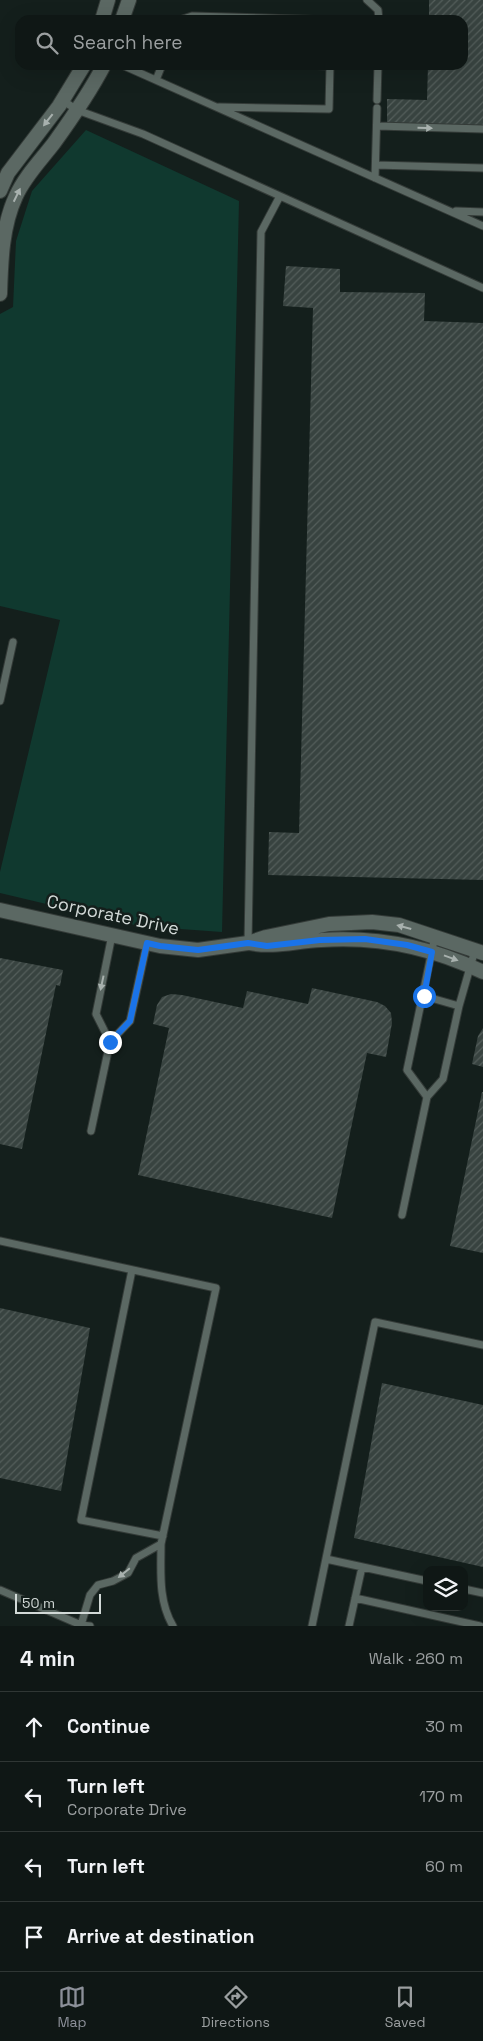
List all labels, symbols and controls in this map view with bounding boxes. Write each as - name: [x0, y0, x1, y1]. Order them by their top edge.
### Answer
- search box: [15, 15, 468, 70]
- icon: search: [33, 29, 61, 57]
- text: Search here: [73, 30, 183, 55]
- one-way arrow: [43, 113, 53, 127]
- one-way arrow: [417, 124, 433, 132]
- one-way arrow: [13, 188, 21, 203]
- street label: Corporate Drive: [45, 889, 181, 940]
- one-way arrow: [396, 923, 411, 931]
- one-way arrow: [444, 955, 459, 962]
- one-way arrow: [98, 975, 106, 990]
- route start: [413, 985, 436, 1008]
- route end: [99, 1031, 122, 1054]
- map controls: [423, 1566, 468, 1611]
- button: layers: [423, 1566, 468, 1611]
- one-way arrow: [118, 1568, 131, 1579]
- scale bar: [15, 1591, 101, 1614]
- text: 50 m: [22, 1594, 55, 1612]
- text: 4 min: [20, 1645, 75, 1672]
- text: Walk · 260 m: [369, 1648, 463, 1669]
- icon: ahead: [20, 1713, 48, 1741]
- text: Continue: [67, 1714, 150, 1739]
- text: 30 m: [425, 1716, 463, 1737]
- text: Turn left: [67, 1774, 145, 1799]
- icon: left: [20, 1783, 48, 1811]
- text: 170 m: [419, 1786, 463, 1807]
- text: Corporate Drive: [67, 1799, 187, 1820]
- icon: left: [20, 1853, 48, 1881]
- text: Turn left: [67, 1854, 145, 1879]
- text: 60 m: [425, 1856, 463, 1877]
- icon: arrive: [20, 1923, 48, 1951]
- text: Arrive at destination: [67, 1924, 255, 1949]
- tab: Map: [57, 1983, 87, 2031]
- tab: Directions: [201, 1983, 270, 2031]
- tab: Saved: [385, 1983, 426, 2031]

